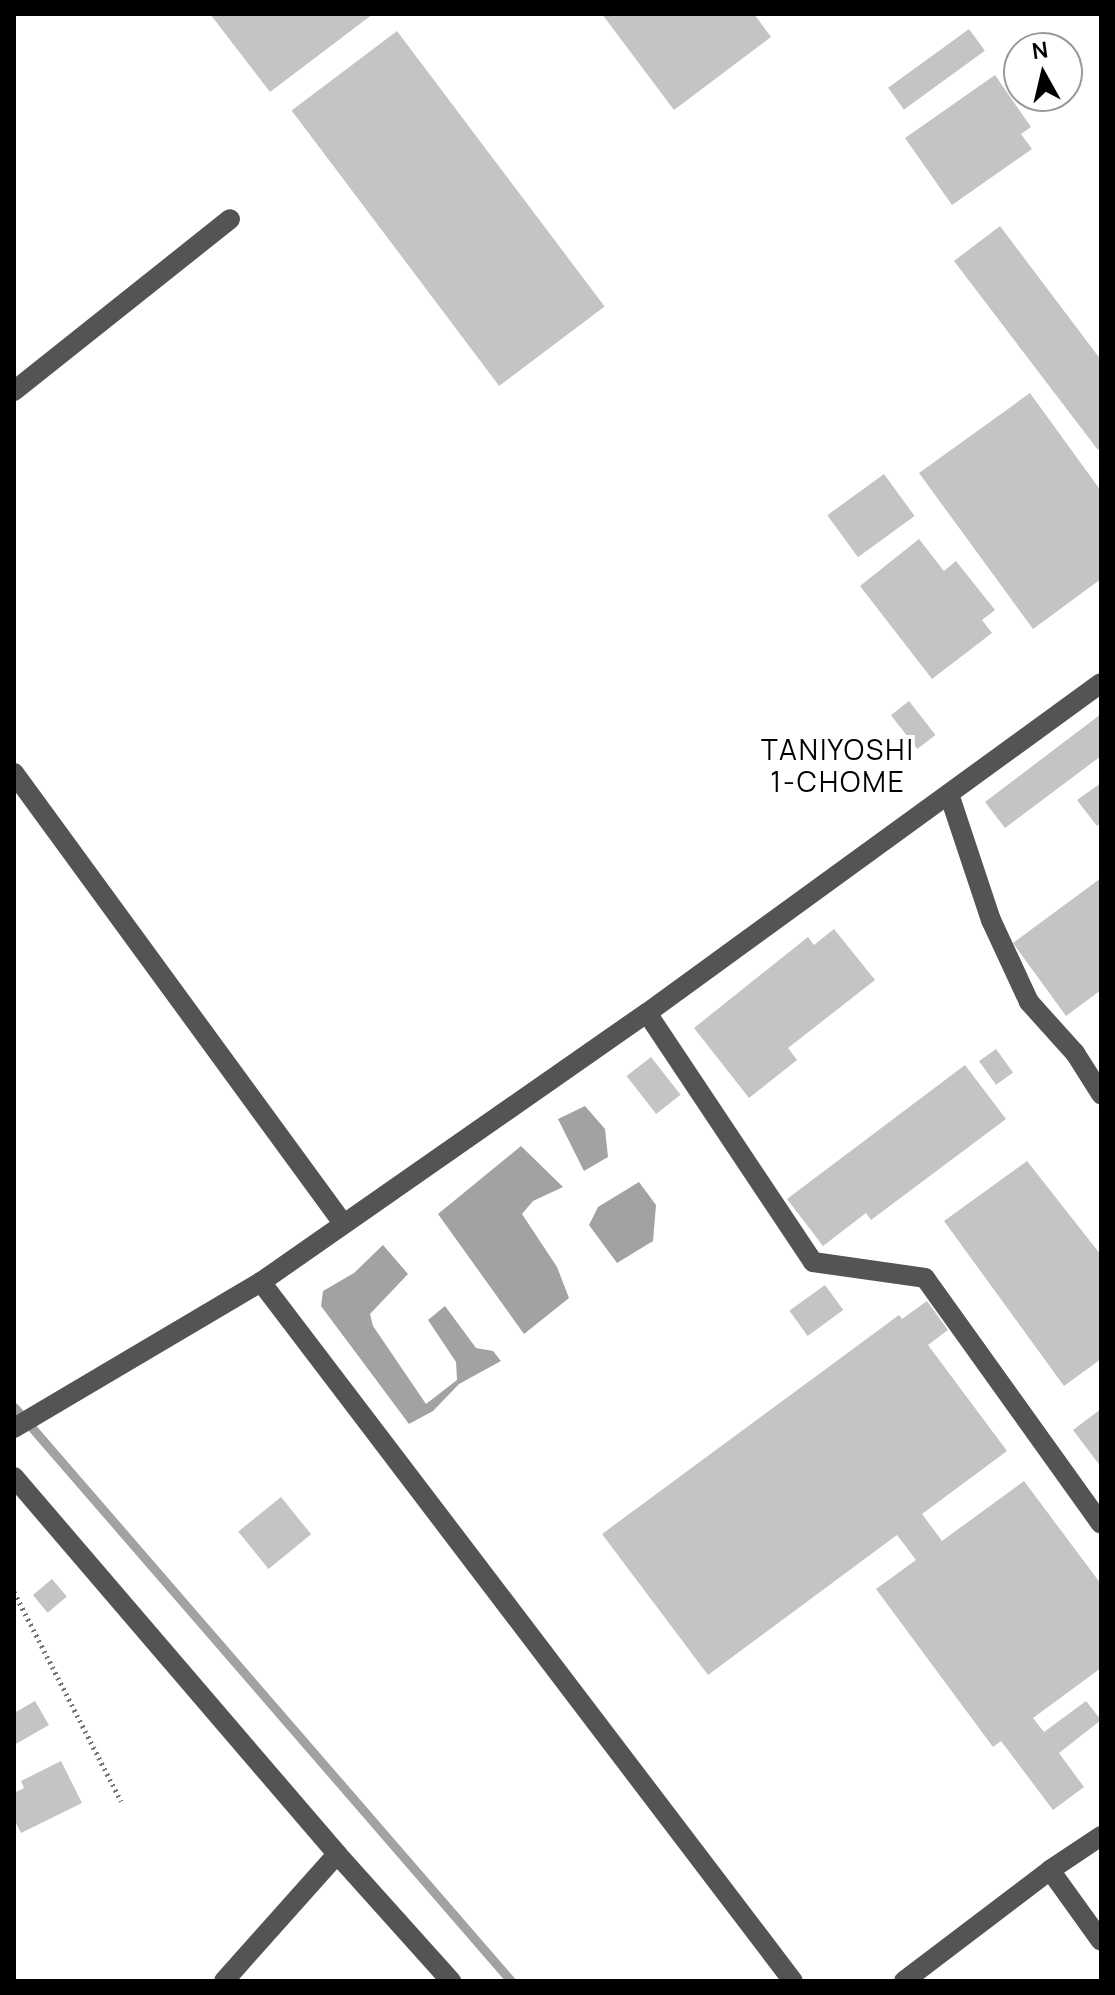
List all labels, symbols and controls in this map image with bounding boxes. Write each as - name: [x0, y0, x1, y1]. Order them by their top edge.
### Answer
- north arrow: [1003, 32, 1083, 112]
- text: N: [1030, 34, 1050, 66]
- district label: TANIYOSHI 1-CHOME: [761, 732, 915, 798]

